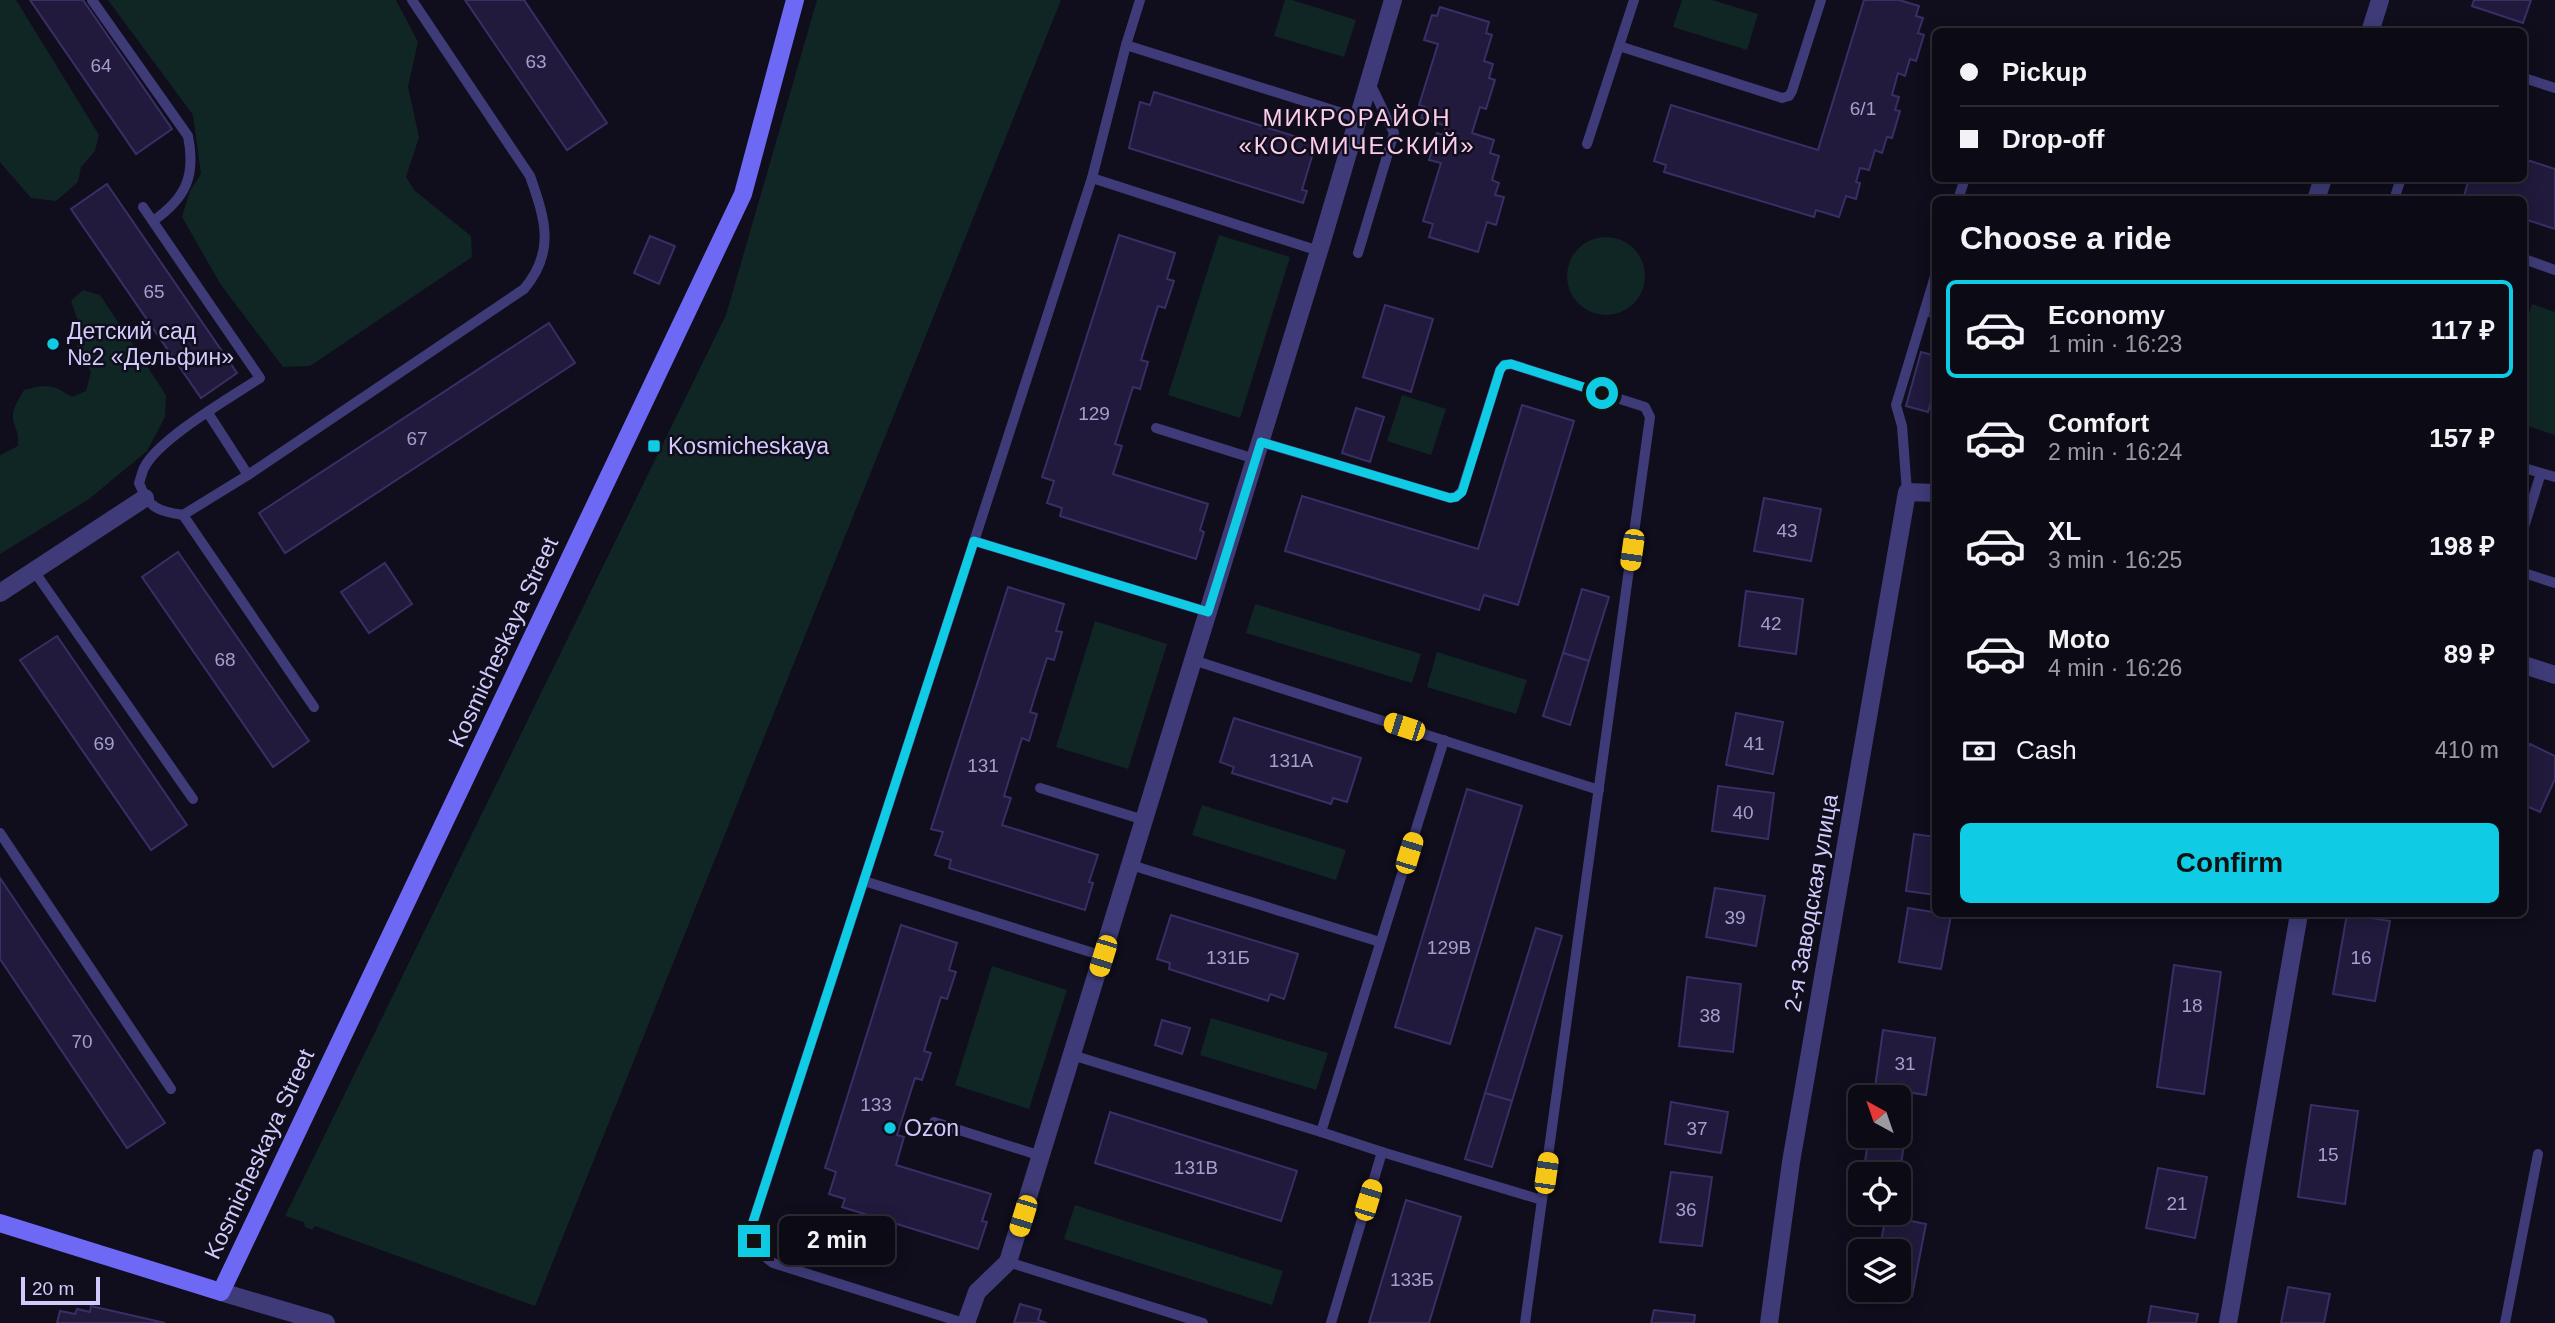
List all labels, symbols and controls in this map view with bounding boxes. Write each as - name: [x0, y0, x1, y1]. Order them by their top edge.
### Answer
- house number: 63: [525, 51, 547, 72]
- house number: 64: [90, 55, 112, 76]
- text: Pickup: [2002, 57, 2087, 87]
- house number: 6/1: [1850, 98, 1876, 119]
- district label: МИКРОРАЙОН «КОСМИЧЕСКИЙ»: [1238, 104, 1476, 159]
- text: Drop-off: [2002, 124, 2105, 154]
- text: Choose a ride: [1960, 220, 2172, 256]
- house number: 65: [143, 281, 165, 302]
- icon: car: [1964, 298, 2027, 361]
- text: Economy: [2048, 300, 2165, 330]
- text: 117 ₽: [2431, 315, 2495, 345]
- place label: Детский сад №2 «Дельфин»: [67, 318, 234, 370]
- text: 1 min · 16:23: [2048, 331, 2182, 357]
- marker: Детский сад №2 «Дельфин»: [45, 336, 61, 352]
- route start: [1586, 377, 1618, 409]
- house number: 129: [1078, 403, 1110, 424]
- icon: car: [1964, 406, 2027, 469]
- text: Comfort: [2048, 408, 2149, 438]
- text: 157 ₽: [2429, 423, 2495, 453]
- house number: 67: [406, 428, 428, 449]
- place label: Kosmicheskaya: [668, 433, 829, 459]
- marker: Kosmicheskaya: [646, 438, 662, 454]
- text: 2 min · 16:24: [2048, 439, 2182, 465]
- icon: car: [1964, 514, 2027, 577]
- text: XL: [2048, 516, 2081, 546]
- house number: 43: [1776, 520, 1798, 541]
- car: [1619, 528, 1646, 572]
- text: 198 ₽: [2429, 531, 2495, 561]
- street label: Kosmicheskaya Street: [443, 532, 563, 751]
- text: 3 min · 16:25: [2048, 547, 2182, 573]
- house number: 42: [1760, 613, 1782, 634]
- icon: car: [1964, 622, 2027, 685]
- text: Moto: [2048, 624, 2110, 654]
- text: 89 ₽: [2444, 639, 2495, 669]
- house number: 68: [214, 649, 236, 670]
- text: 4 min · 16:26: [2048, 655, 2182, 681]
- car: [1381, 711, 1428, 743]
- icon: cash: [1960, 732, 1998, 770]
- house number: 69: [93, 733, 115, 754]
- house number: 41: [1743, 733, 1765, 754]
- text: Cash: [2016, 735, 2077, 765]
- text: 410 m: [2435, 737, 2499, 763]
- house number: 131А: [1269, 750, 1314, 771]
- house number: 131: [967, 755, 999, 776]
- street label: 2-я Заводская улица: [1779, 792, 1843, 1014]
- house number: 40: [1732, 802, 1754, 823]
- button: Confirm: [1960, 823, 2499, 903]
- car: [1393, 830, 1426, 876]
- house number: 39: [1724, 907, 1746, 928]
- car: [1087, 933, 1120, 979]
- house number: 129В: [1427, 937, 1471, 958]
- house number: 131Б: [1206, 947, 1250, 968]
- house number: 16: [2350, 947, 2372, 968]
- house number: 18: [2181, 995, 2203, 1016]
- house number: 38: [1699, 1005, 1721, 1026]
- house number: 70: [71, 1031, 93, 1052]
- street label: Kosmicheskaya Street: [199, 1044, 319, 1263]
- house number: 31: [1894, 1053, 1916, 1074]
- north arrow: [1848, 1085, 1911, 1148]
- map controls: [1848, 1085, 1911, 1302]
- house number: 133: [860, 1094, 892, 1115]
- place label: Ozon: [904, 1115, 959, 1141]
- house number: 37: [1686, 1118, 1708, 1139]
- marker: Ozon: [882, 1120, 898, 1136]
- house number: 15: [2317, 1144, 2339, 1165]
- car: [1533, 1151, 1560, 1195]
- house number: 131В: [1174, 1157, 1218, 1178]
- button: locate: [1848, 1162, 1911, 1225]
- car: [1352, 1177, 1385, 1223]
- car: [1007, 1193, 1040, 1239]
- house number: 21: [2166, 1193, 2188, 1214]
- house number: 36: [1675, 1199, 1697, 1220]
- callout: 2 min: [778, 1216, 894, 1266]
- route end: [738, 1225, 770, 1257]
- text: 2 min: [807, 1227, 867, 1253]
- button: layers: [1848, 1239, 1911, 1302]
- house number: 133Б: [1390, 1269, 1434, 1290]
- scale bar: [21, 1274, 100, 1306]
- text: 20 m: [32, 1278, 74, 1299]

